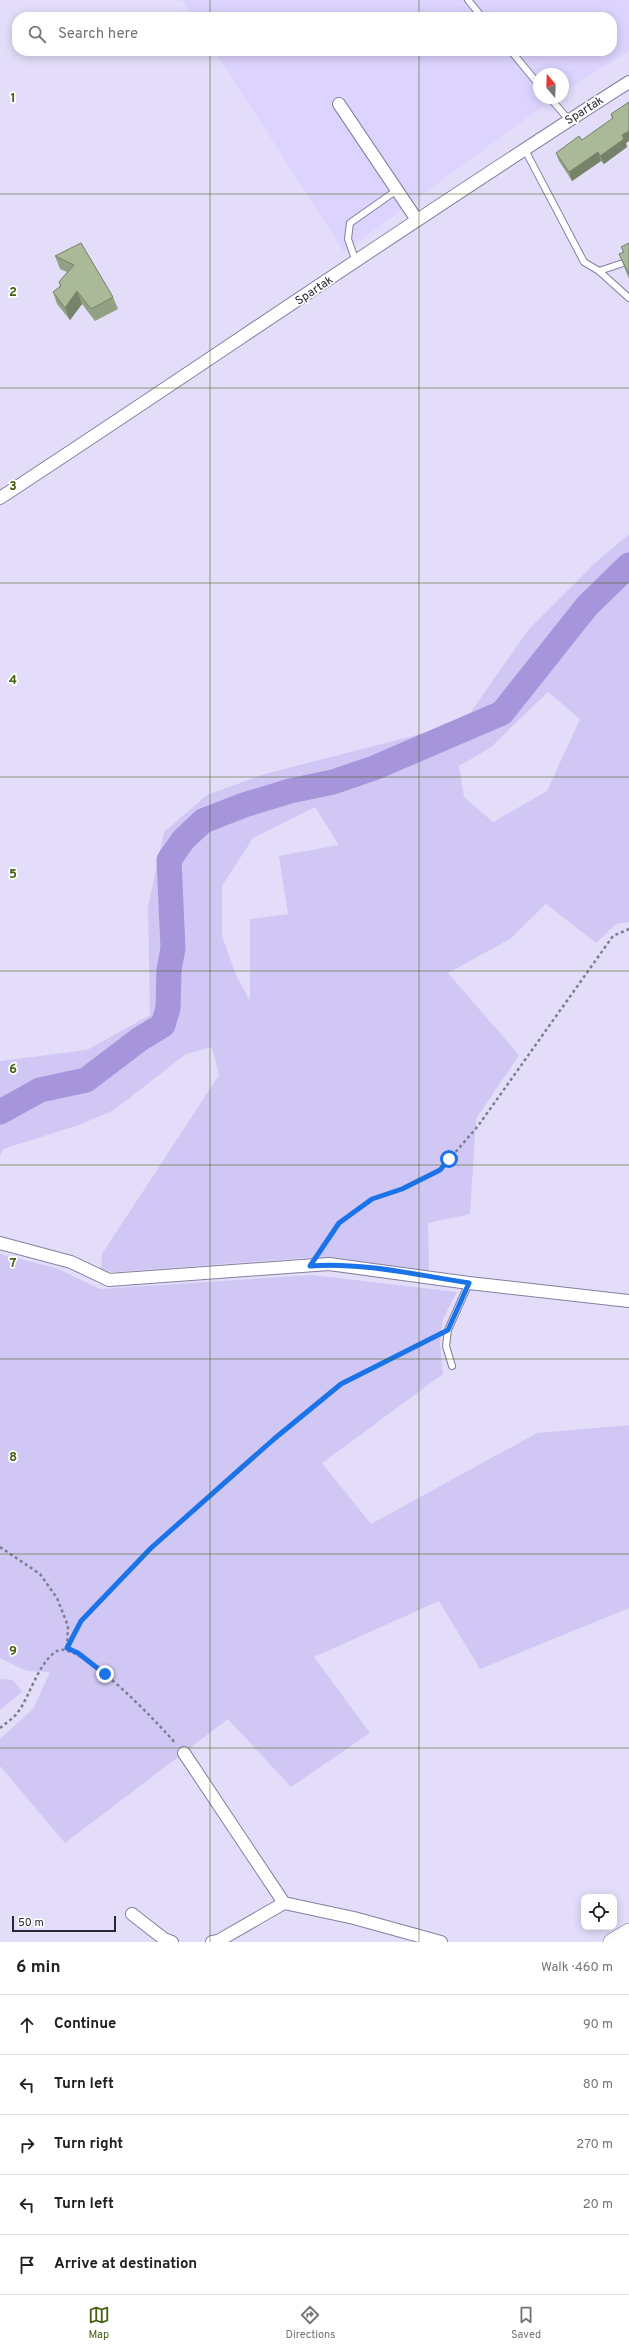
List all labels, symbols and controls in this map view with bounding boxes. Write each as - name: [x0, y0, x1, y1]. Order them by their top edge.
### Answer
- search box: [12, 12, 617, 56]
- icon: search: [26, 23, 48, 45]
- text: Search here: [58, 25, 138, 44]
- north arrow: [533, 68, 569, 104]
- text: 1: [10, 91, 16, 107]
- street label: Spartak: [562, 93, 607, 129]
- street label: Spartak: [292, 272, 337, 309]
- text: 2: [9, 285, 17, 301]
- text: 3: [9, 479, 17, 495]
- text: 4: [9, 673, 17, 689]
- text: 5: [9, 867, 17, 883]
- text: 6: [9, 1062, 17, 1078]
- route start: [440, 1150, 458, 1168]
- text: 7: [10, 1256, 17, 1272]
- text: 8: [9, 1450, 17, 1466]
- text: 9: [9, 1644, 17, 1660]
- route end: [96, 1665, 114, 1683]
- map controls: [581, 1894, 617, 1930]
- button: locate: [581, 1894, 617, 1930]
- scale bar: [12, 1914, 116, 1933]
- text: 50 m: [18, 1916, 44, 1930]
- text: 6 min: [16, 1957, 60, 1979]
- text: Walk · 460 m: [541, 1960, 613, 1976]
- icon: ahead: [16, 2014, 38, 2036]
- text: Continue: [54, 2015, 116, 2034]
- text: 90 m: [583, 2017, 613, 2033]
- icon: left: [16, 2074, 38, 2096]
- text: Turn left: [54, 2075, 114, 2094]
- text: 80 m: [583, 2077, 613, 2093]
- icon: right: [16, 2134, 38, 2156]
- text: Turn right: [54, 2135, 123, 2154]
- text: 270 m: [576, 2137, 613, 2153]
- icon: left: [16, 2194, 38, 2216]
- text: Turn left: [54, 2195, 114, 2214]
- text: 20 m: [583, 2197, 613, 2213]
- icon: arrive: [16, 2254, 38, 2276]
- text: Arrive at destination: [54, 2255, 197, 2274]
- tab: Map: [88, 2304, 110, 2342]
- tab: Directions: [285, 2304, 335, 2342]
- tab: Saved: [511, 2304, 541, 2342]

